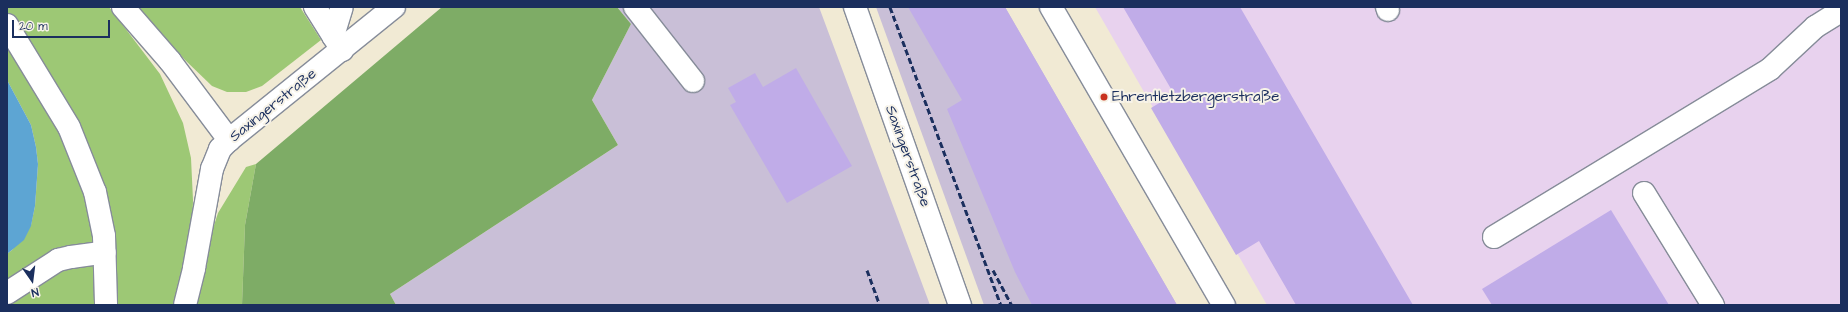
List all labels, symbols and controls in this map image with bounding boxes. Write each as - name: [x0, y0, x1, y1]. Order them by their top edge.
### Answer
- scale bar: [14, 12, 112, 38]
- text: 20 m: [19, 18, 48, 35]
- street label: Saxingerstraße: [226, 64, 320, 146]
- place label: Ehrentletzbergerstraße: [1112, 88, 1279, 106]
- marker: Ehrentletzbergerstraße: [1099, 92, 1109, 102]
- street label: Saxingerstraße: [881, 103, 935, 209]
- north arrow: [12, 260, 52, 300]
- text: N: [30, 284, 40, 300]

